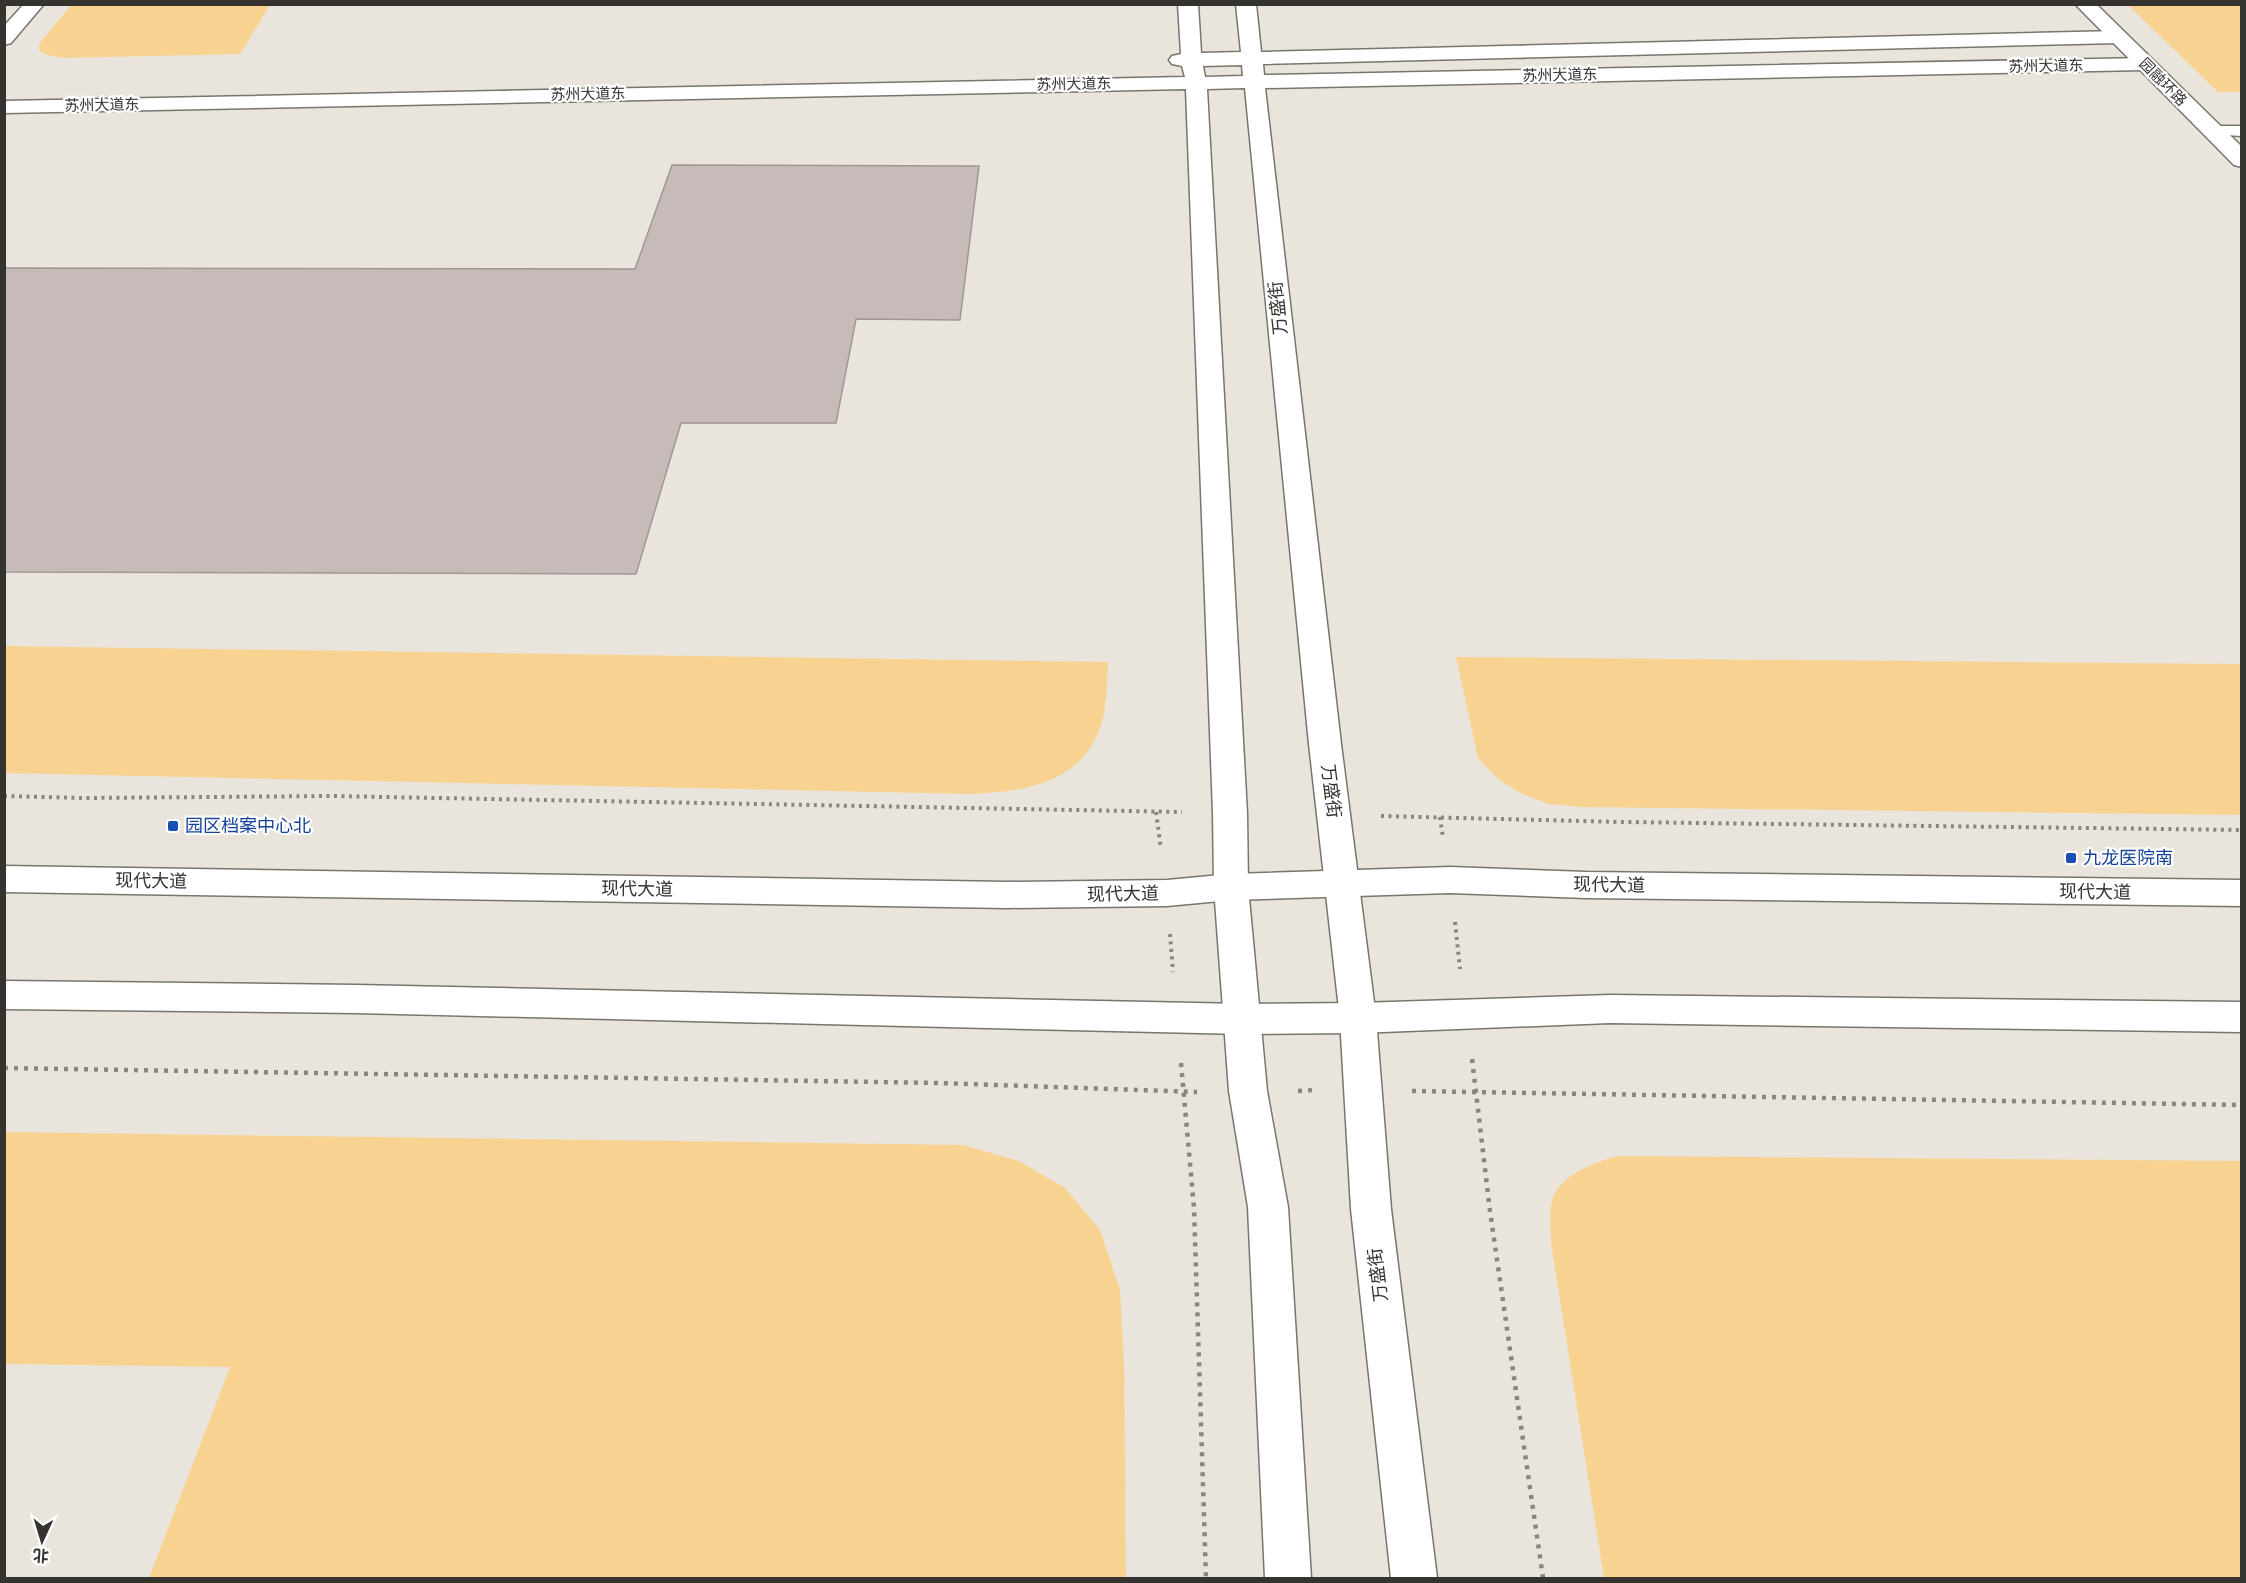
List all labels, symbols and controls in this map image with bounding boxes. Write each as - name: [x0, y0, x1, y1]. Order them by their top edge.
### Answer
- street label: 园融环路: [2135, 53, 2192, 110]
- street label: 苏州大道东: [2008, 54, 2084, 76]
- street label: 苏州大道东: [1522, 63, 1598, 85]
- street label: 苏州大道东: [1036, 72, 1112, 94]
- street label: 苏州大道东: [550, 82, 626, 104]
- street label: 苏州大道东: [64, 93, 140, 115]
- street label: 万盛街: [1262, 280, 1292, 336]
- street label: 万盛街: [1317, 763, 1347, 819]
- place label: 园区档案中心北: [185, 813, 311, 837]
- marker: 园区档案中心北: [166, 819, 180, 833]
- place label: 九龙医院南: [2083, 845, 2173, 869]
- marker: 九龙医院南: [2064, 851, 2078, 865]
- street label: 现代大道: [115, 867, 187, 893]
- street label: 现代大道: [1573, 871, 1645, 897]
- street label: 现代大道: [601, 875, 673, 901]
- street label: 现代大道: [2059, 878, 2131, 904]
- street label: 现代大道: [1087, 880, 1159, 906]
- street label: 万盛街: [1362, 1247, 1392, 1303]
- north arrow: [12, 1511, 72, 1571]
- text: 北: [32, 1544, 50, 1567]

